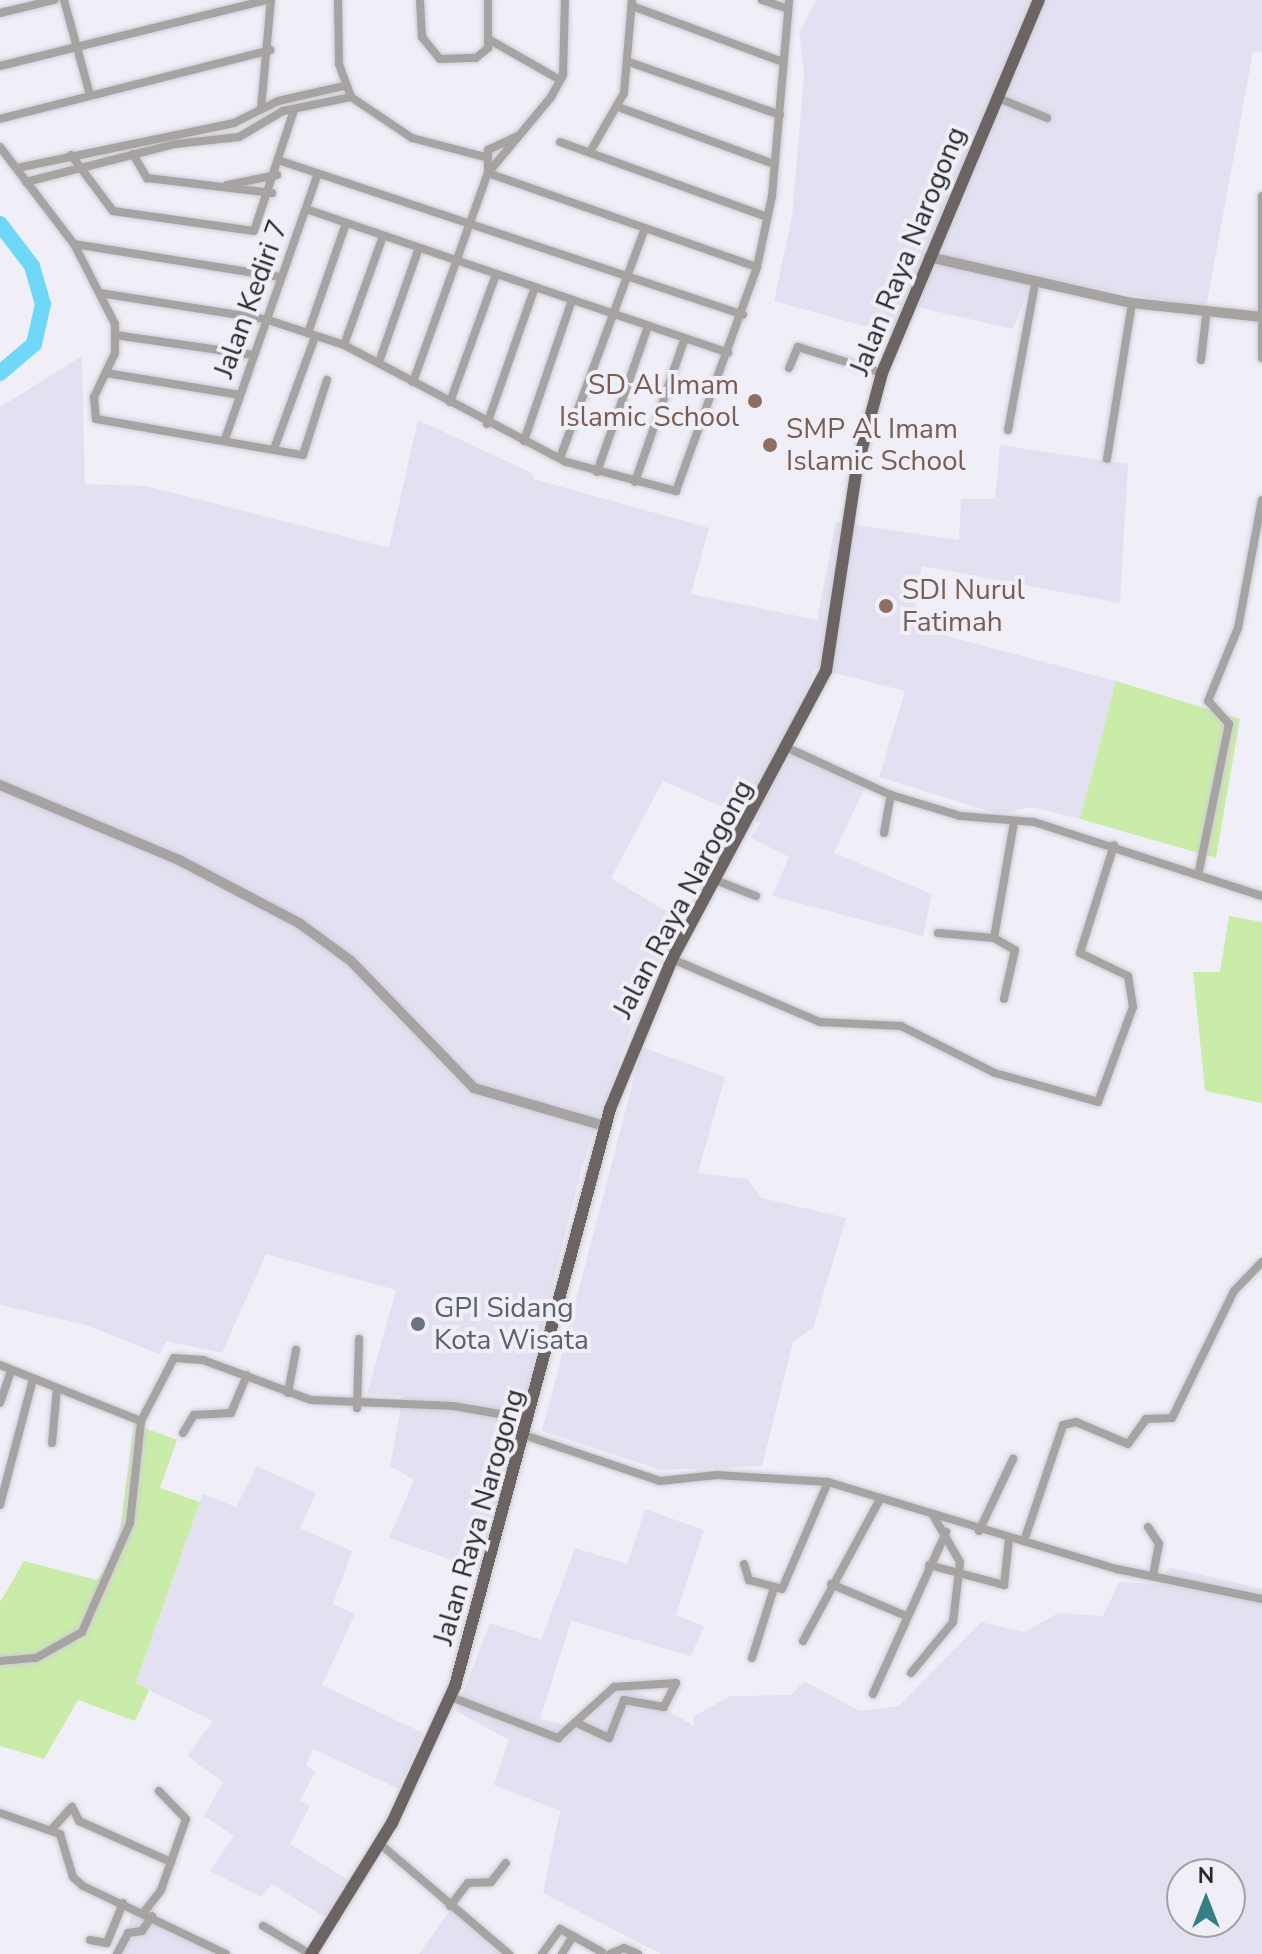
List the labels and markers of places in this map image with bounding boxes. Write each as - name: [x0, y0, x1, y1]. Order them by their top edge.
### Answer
- place label: SD Al Imam Islamic School: [559, 368, 739, 434]
- marker: SD Al Imam Islamic School: [746, 392, 764, 410]
- place label: SMP Al Imam Islamic School: [786, 412, 966, 478]
- marker: SMP Al Imam Islamic School: [761, 436, 779, 454]
- place label: SDI Nurul Fatimah: [902, 573, 1025, 639]
- marker: SDI Nurul Fatimah: [877, 597, 895, 615]
- place label: GPI Sidang Kota Wisata: [434, 1291, 589, 1357]
- marker: GPI Sidang Kota Wisata: [409, 1315, 427, 1333]

